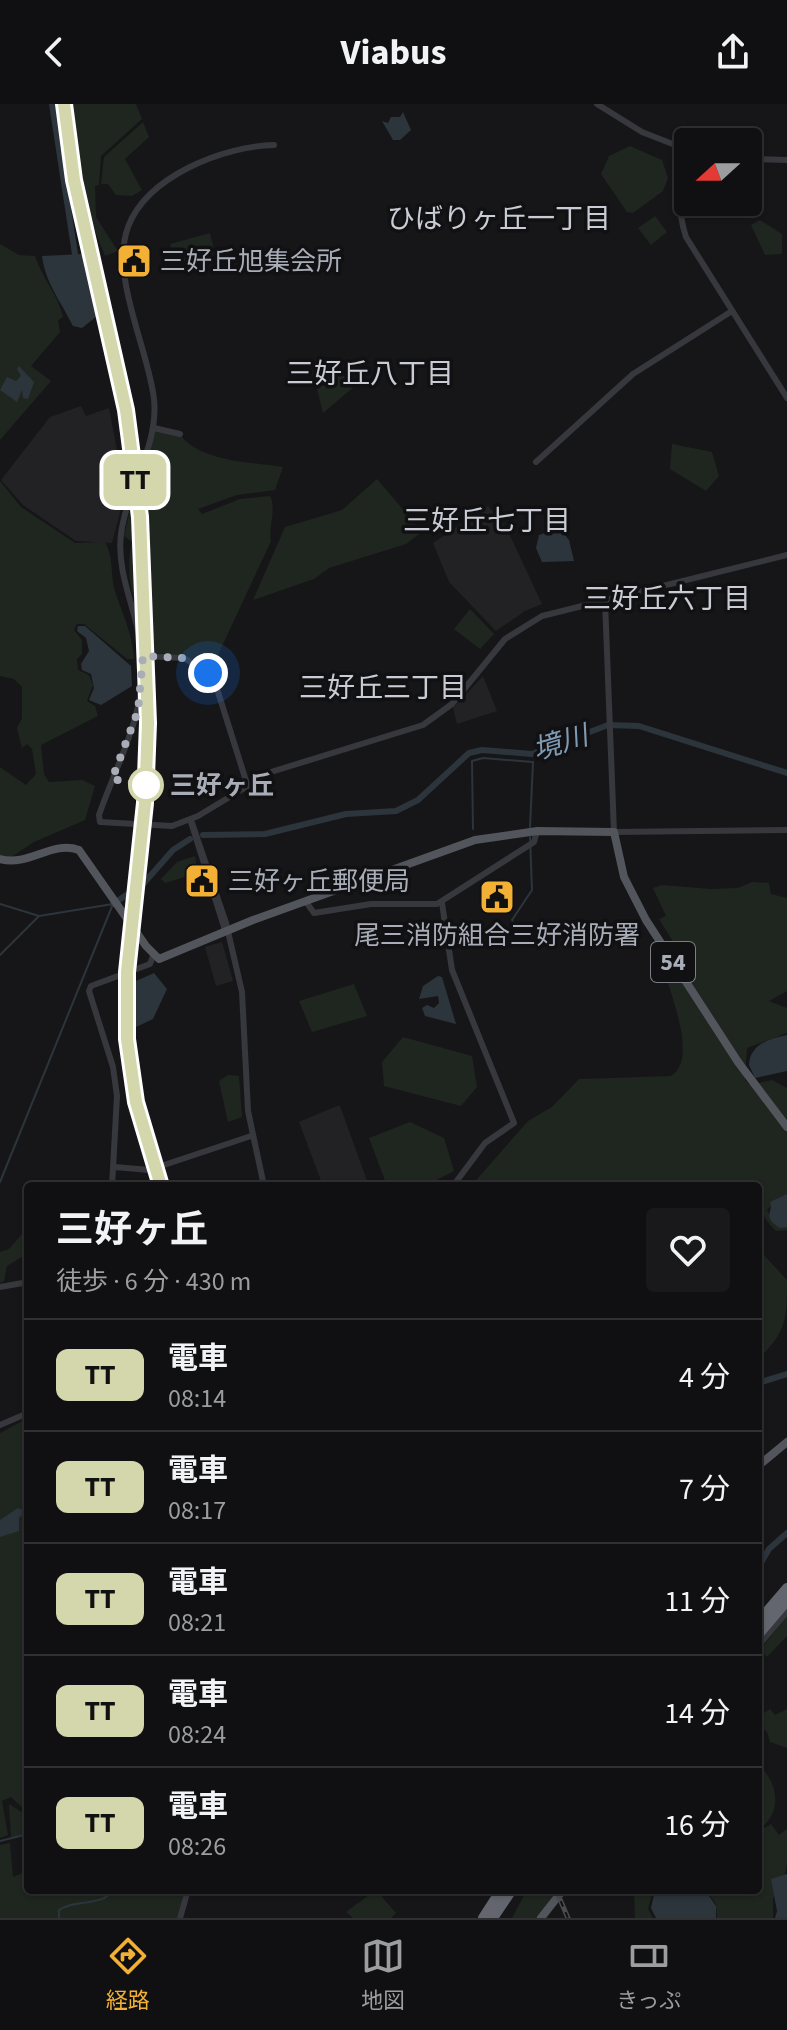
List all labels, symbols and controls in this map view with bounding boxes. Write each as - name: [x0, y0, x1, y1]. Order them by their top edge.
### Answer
- text: Viabus: [341, 27, 446, 78]
- icon: back: [32, 30, 76, 74]
- icon: share: [711, 30, 755, 74]
- north arrow: [674, 128, 762, 216]
- map controls: [674, 128, 762, 216]
- district label: ひばりヶ丘一丁目: [387, 199, 611, 239]
- public building icon: 三好丘旭集会所: [115, 242, 153, 280]
- place label: 三好丘旭集会所: [160, 243, 342, 280]
- district label: 三好丘八丁目: [286, 354, 454, 394]
- line badge: TT: [99, 454, 171, 506]
- text: TT: [119, 460, 151, 500]
- district label: 三好丘七丁目: [403, 501, 571, 541]
- district label: 三好丘六丁目: [583, 579, 751, 619]
- your location: [188, 653, 228, 693]
- district label: 三好丘三丁目: [299, 668, 467, 708]
- water label: 境川: [528, 715, 596, 770]
- place label: 三好ヶ丘: [170, 767, 274, 804]
- marker: 三好ヶ丘: [129, 768, 163, 802]
- public building icon: 三好ヶ丘郵便局: [183, 862, 221, 900]
- place label: 三好ヶ丘郵便局: [228, 863, 410, 900]
- public building icon: 尾三消防組合三好消防署: [478, 878, 516, 916]
- place label: 尾三消防組合三好消防署: [354, 917, 640, 954]
- road number: 54: [651, 942, 695, 982]
- text: 三好ヶ丘: [56, 1203, 208, 1257]
- button: heart: [646, 1208, 730, 1292]
- text: 徒歩 · 6 分 · 430 m: [56, 1263, 251, 1300]
- text: 電車: [168, 1337, 228, 1380]
- text: TT: [84, 1355, 116, 1395]
- text: 4 分: [679, 1356, 730, 1399]
- text: 08:14: [168, 1380, 226, 1417]
- text: 電車: [168, 1449, 228, 1492]
- text: TT: [84, 1467, 116, 1507]
- text: 7 分: [679, 1468, 730, 1511]
- text: 08:17: [168, 1492, 226, 1529]
- text: 電車: [168, 1561, 228, 1604]
- text: TT: [84, 1579, 116, 1619]
- text: 11 分: [664, 1580, 730, 1623]
- text: 08:21: [168, 1604, 226, 1641]
- text: 電車: [168, 1673, 228, 1716]
- text: TT: [84, 1691, 116, 1731]
- text: 14 分: [664, 1692, 730, 1735]
- text: 08:24: [168, 1716, 226, 1753]
- text: 電車: [168, 1785, 228, 1828]
- text: TT: [84, 1803, 116, 1843]
- text: 16 分: [664, 1804, 730, 1847]
- text: 08:26: [168, 1828, 226, 1865]
- tab: 経路: [106, 1934, 150, 2017]
- tab: 地図: [361, 1934, 405, 2017]
- tab: きっぷ: [616, 1934, 681, 2017]

